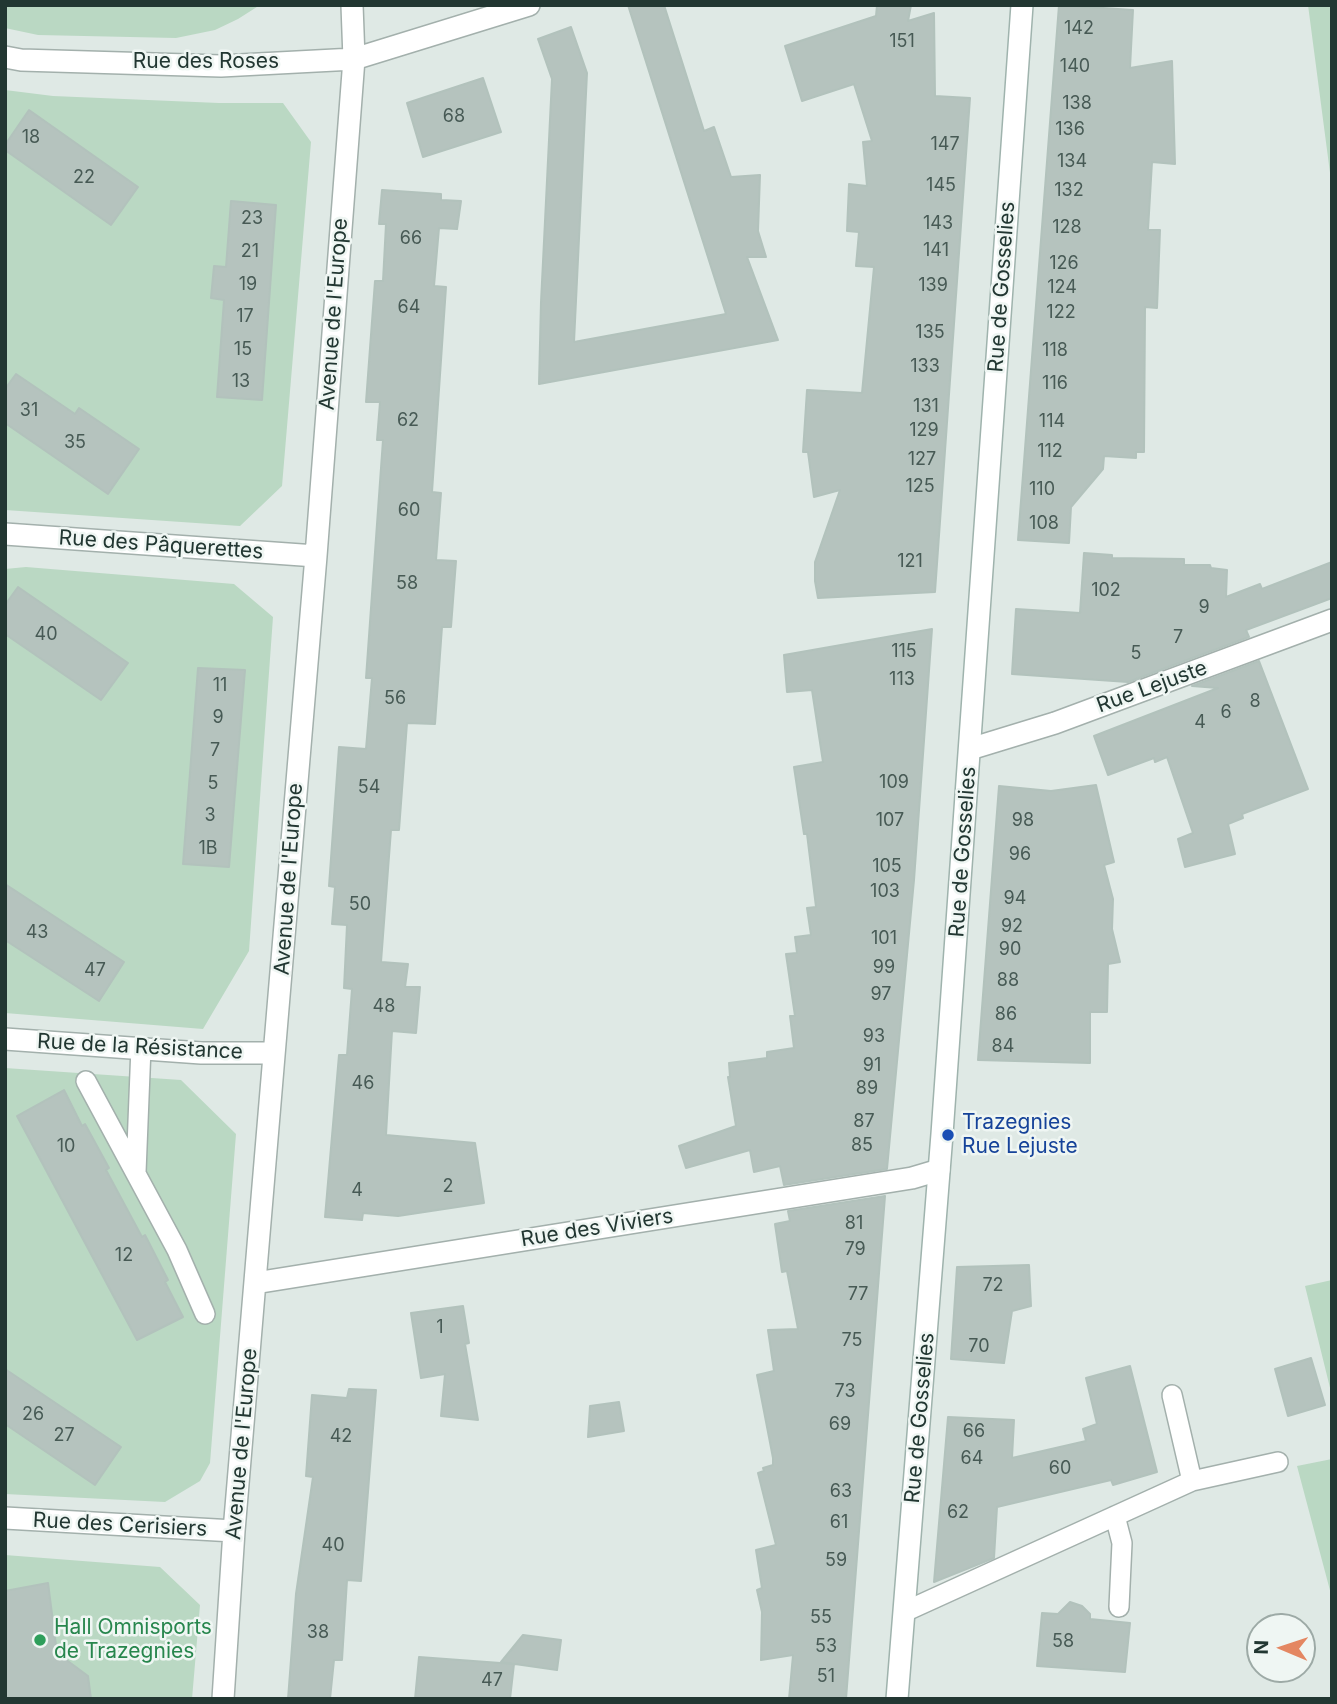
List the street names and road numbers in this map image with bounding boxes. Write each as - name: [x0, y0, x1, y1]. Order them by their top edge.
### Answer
- street label: Rue des Roses: [133, 49, 279, 75]
- street label: Rue de Gosselies: [983, 201, 1021, 373]
- street label: Avenue de l'Europe: [315, 217, 353, 411]
- street label: Rue des Pâquerettes: [58, 525, 264, 565]
- street label: Rue Lejuste: [1093, 655, 1211, 719]
- street label: Rue de Gosselies: [944, 766, 982, 938]
- street label: Avenue de l'Europe: [270, 782, 308, 976]
- street label: Rue de la Résistance: [36, 1029, 244, 1065]
- street label: Rue des Viviers: [519, 1204, 675, 1252]
- street label: Rue de Gosselies: [900, 1332, 940, 1504]
- street label: Avenue de l'Europe: [221, 1347, 263, 1541]
- street label: Rue des Cerisiers: [32, 1508, 208, 1542]

